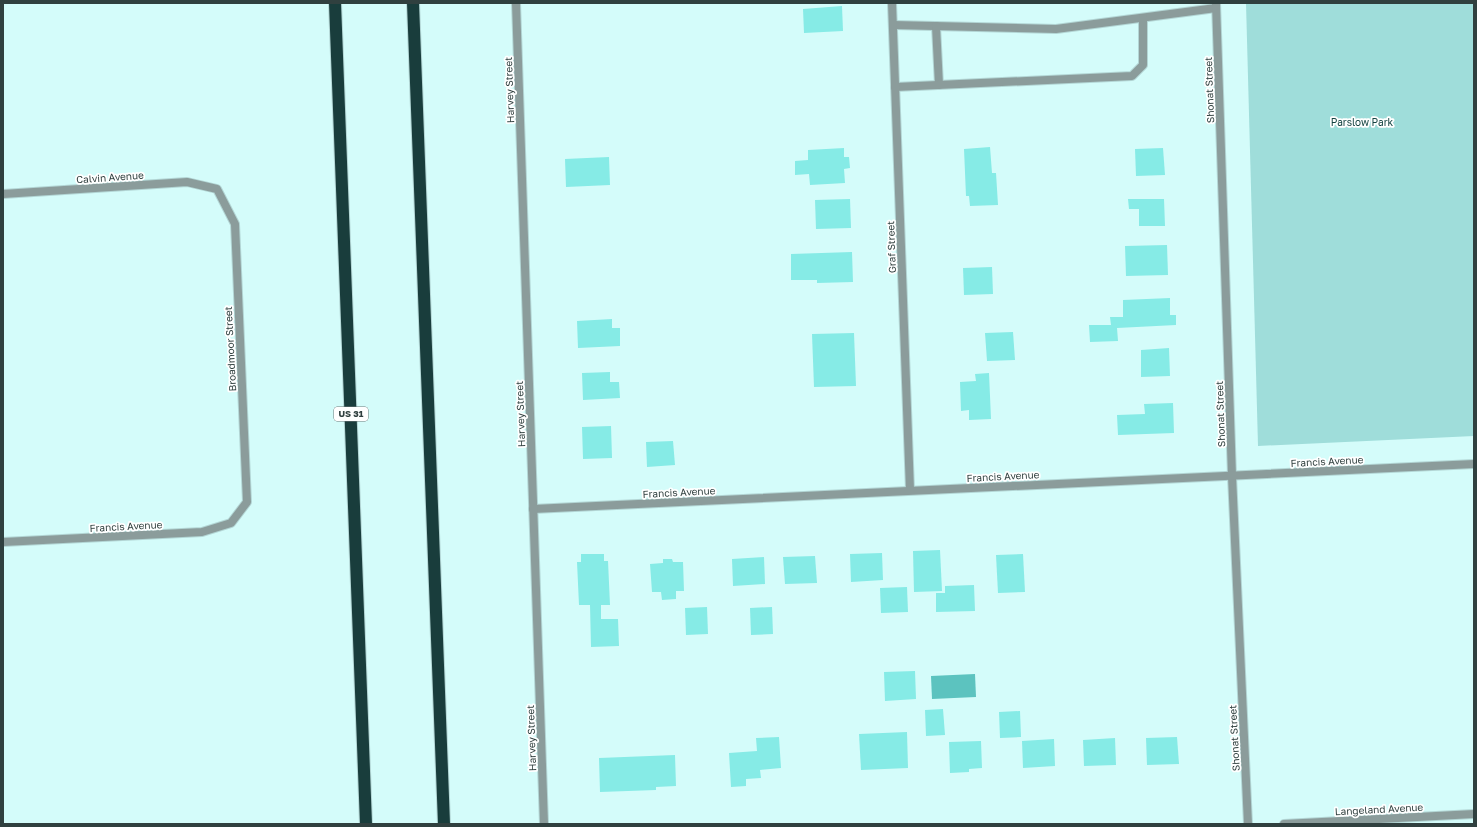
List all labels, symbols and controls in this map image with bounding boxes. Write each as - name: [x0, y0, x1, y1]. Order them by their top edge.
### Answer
- street label: Harvey Street: [502, 57, 516, 123]
- street label: Shonat Street: [1202, 57, 1216, 123]
- park label: Parslow Park: [1331, 116, 1394, 128]
- street label: Calvin Avenue: [76, 169, 144, 185]
- street label: Graf Street: [884, 221, 898, 273]
- street label: Broadmoor Street: [222, 306, 238, 392]
- street label: Harvey Street: [513, 381, 527, 447]
- street label: Shonat Street: [1213, 381, 1227, 447]
- road number: US 31: [334, 407, 368, 421]
- street label: Francis Avenue: [1290, 453, 1364, 469]
- street label: Francis Avenue: [966, 468, 1040, 484]
- street label: Francis Avenue: [642, 484, 716, 500]
- street label: Francis Avenue: [89, 518, 163, 534]
- street label: Harvey Street: [524, 705, 538, 771]
- street label: Shonat Street: [1226, 705, 1242, 771]
- street label: Langeland Avenue: [1334, 801, 1424, 817]

